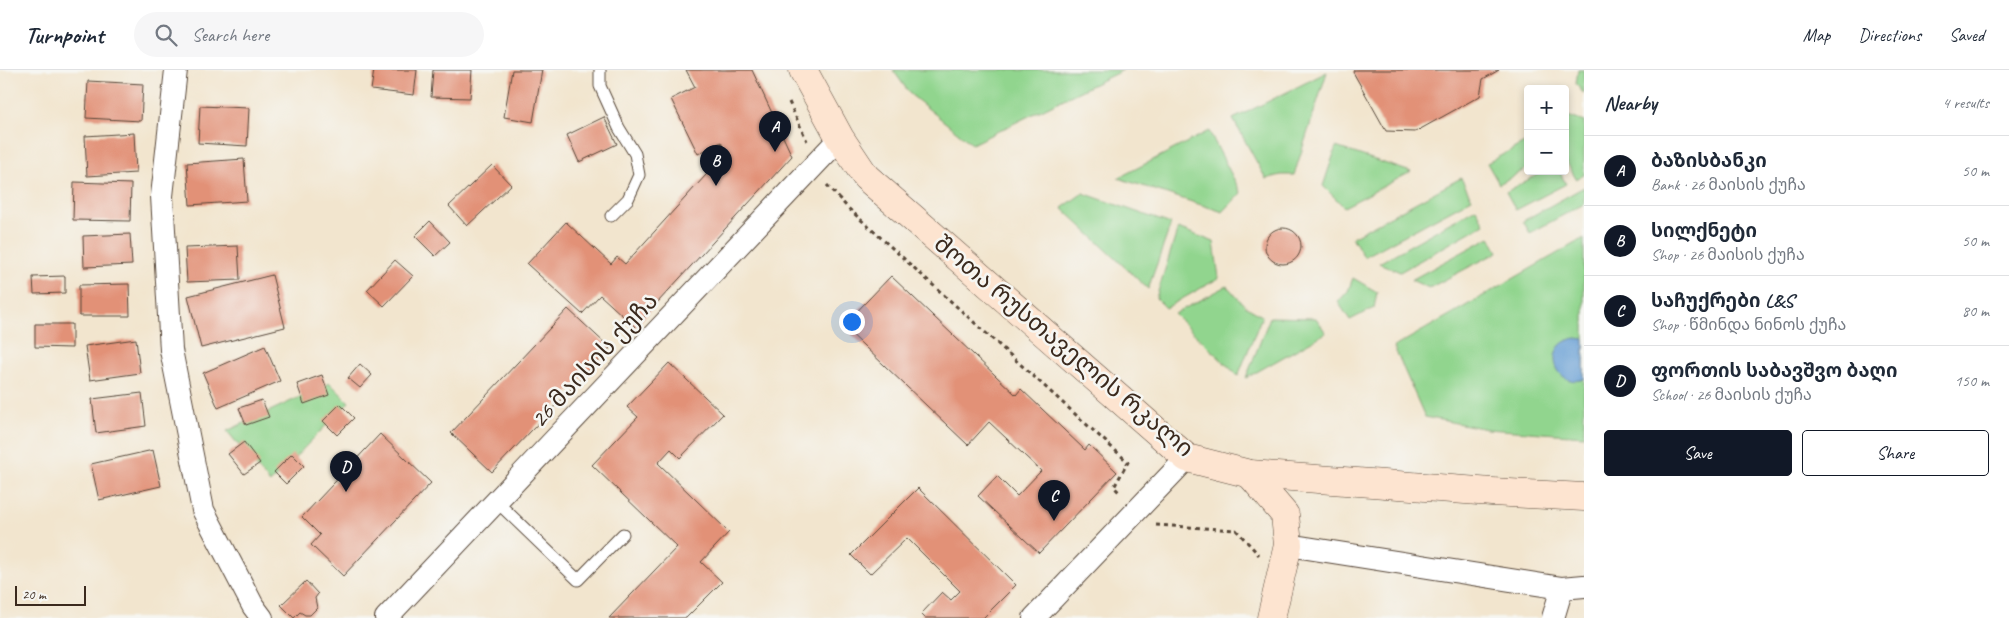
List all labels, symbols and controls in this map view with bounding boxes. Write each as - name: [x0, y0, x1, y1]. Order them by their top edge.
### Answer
- search box: [134, 12, 484, 57]
- text: Turnpoint: [25, 20, 104, 50]
- icon: search: [152, 21, 180, 49]
- text: Search here: [192, 23, 269, 47]
- text: Map: [1803, 24, 1830, 46]
- text: Directions: [1858, 24, 1921, 46]
- text: Saved: [1949, 24, 1984, 46]
- map controls: [1524, 85, 1569, 175]
- button: +: [1524, 85, 1569, 130]
- text: Nearby: [1604, 90, 1657, 116]
- text: 4 results: [1942, 93, 1989, 113]
- pin: A: [759, 111, 791, 152]
- button: −: [1524, 130, 1569, 175]
- pin: B: [700, 145, 732, 186]
- text: ბაზისბანკი: [1651, 149, 1767, 173]
- text: A: [1616, 161, 1624, 181]
- text: 50 m: [1962, 161, 1989, 181]
- text: Bank · 26 მაისის ქუჩა: [1651, 175, 1806, 195]
- text: სილქნეტი: [1651, 219, 1757, 243]
- street label: შოთა რუსთაველის რკალი: [928, 229, 1200, 463]
- text: B: [1616, 231, 1624, 251]
- text: 50 m: [1962, 231, 1989, 251]
- text: Shop · 26 მაისის ქუჩა: [1651, 245, 1805, 265]
- street label: 26 მაისის ქუჩა: [524, 286, 664, 434]
- text: საჩუქრები L&S: [1651, 289, 1793, 313]
- text: C: [1616, 301, 1624, 321]
- text: 80 m: [1962, 301, 1989, 321]
- your location: [839, 309, 865, 335]
- text: Shop · წმინდა ნინოს ქუჩა: [1651, 315, 1846, 335]
- text: ფორთის საბავშვო ბაღი: [1651, 359, 1897, 383]
- text: D: [1615, 371, 1625, 391]
- text: 150 m: [1955, 371, 1989, 391]
- text: School · 26 მაისის ქუჩა: [1651, 385, 1812, 405]
- button: Save: [1604, 430, 1792, 476]
- button: Share: [1802, 430, 1989, 476]
- pin: D: [330, 451, 362, 492]
- pin: C: [1038, 480, 1070, 521]
- scale bar: [15, 583, 86, 606]
- text: 20 m: [22, 586, 46, 603]

